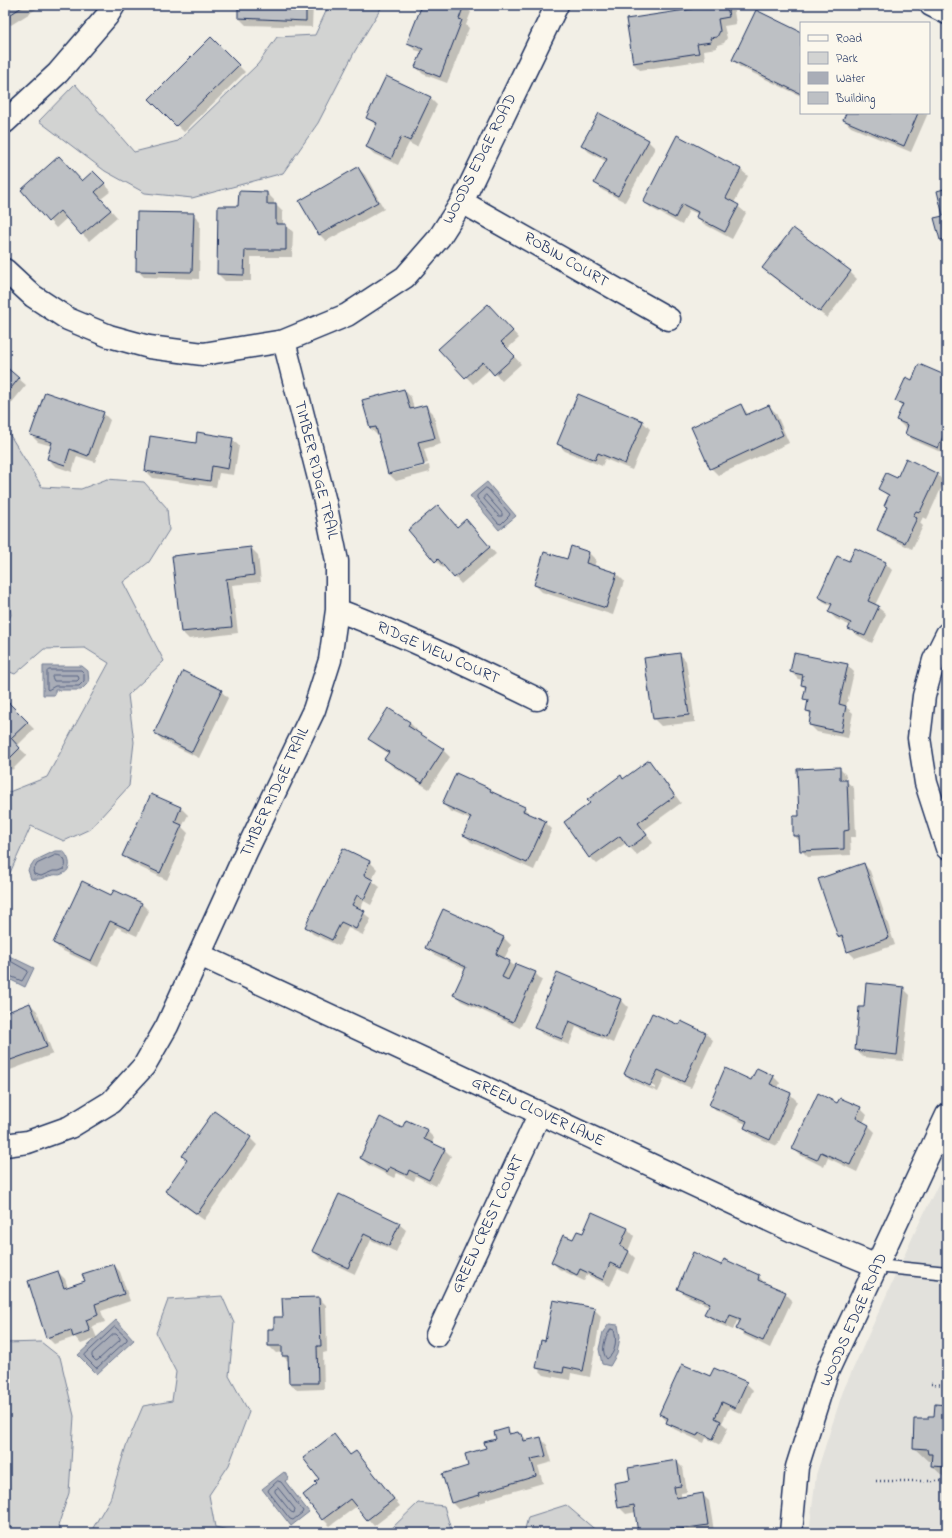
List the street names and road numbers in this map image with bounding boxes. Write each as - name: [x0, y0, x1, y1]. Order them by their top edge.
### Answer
- street label: WOODS EDGE ROAD: [437, 90, 523, 228]
- street label: ROBIN COURT: [519, 226, 613, 294]
- street label: TIMBER RIDGE TRAIL: [287, 398, 345, 542]
- street label: RIDGE VIEW COURT: [373, 615, 503, 691]
- street label: TIMBER RIDGE TRAIL: [234, 723, 316, 861]
- street label: GREEN CLOVER LANE: [467, 1071, 609, 1153]
- street label: GREEN CREST COURT: [445, 1151, 531, 1297]
- street label: WOODS EDGE ROAD: [814, 1250, 894, 1390]

